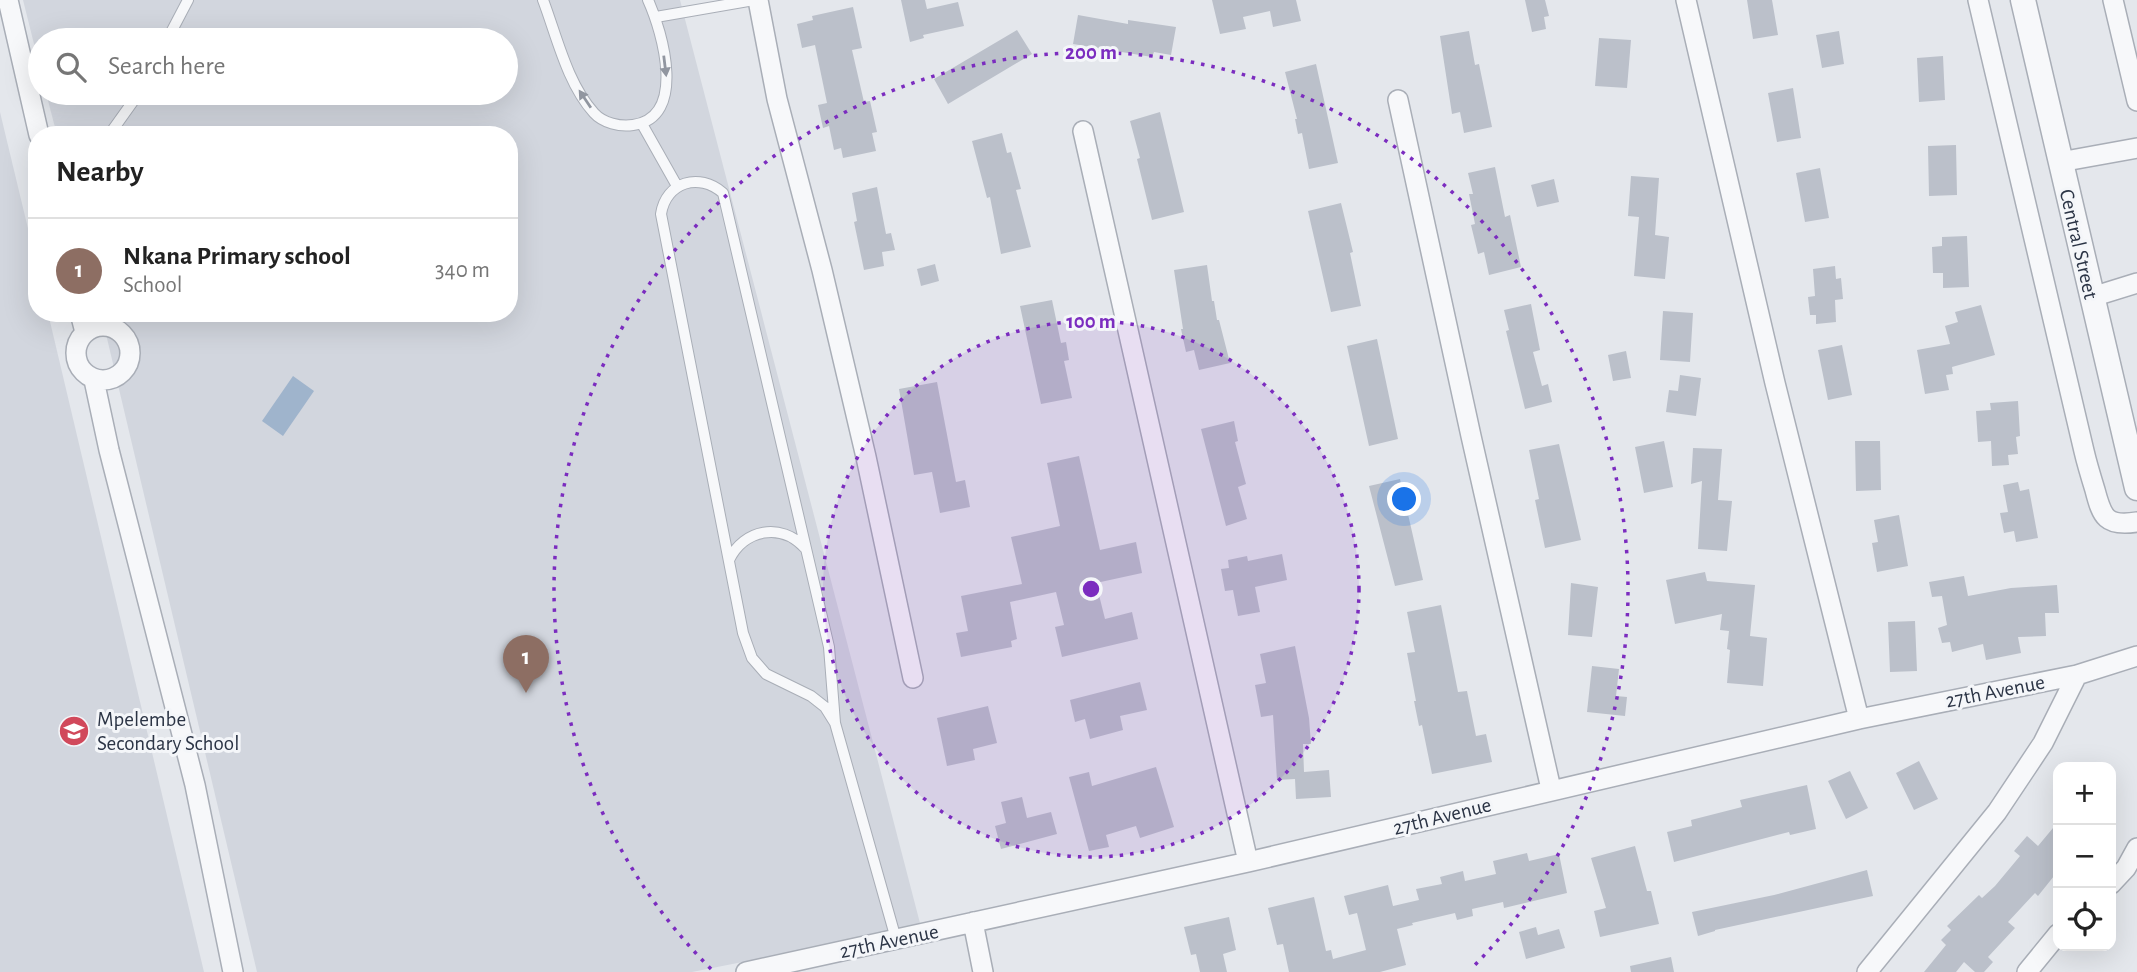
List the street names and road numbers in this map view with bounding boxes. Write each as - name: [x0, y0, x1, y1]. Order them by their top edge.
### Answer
- street label: Central Street: [2056, 187, 2101, 301]
- street label: 27th Avenue: [1944, 672, 2046, 711]
- street label: 27th Avenue: [1391, 794, 1493, 839]
- street label: 27th Avenue: [838, 921, 941, 962]

